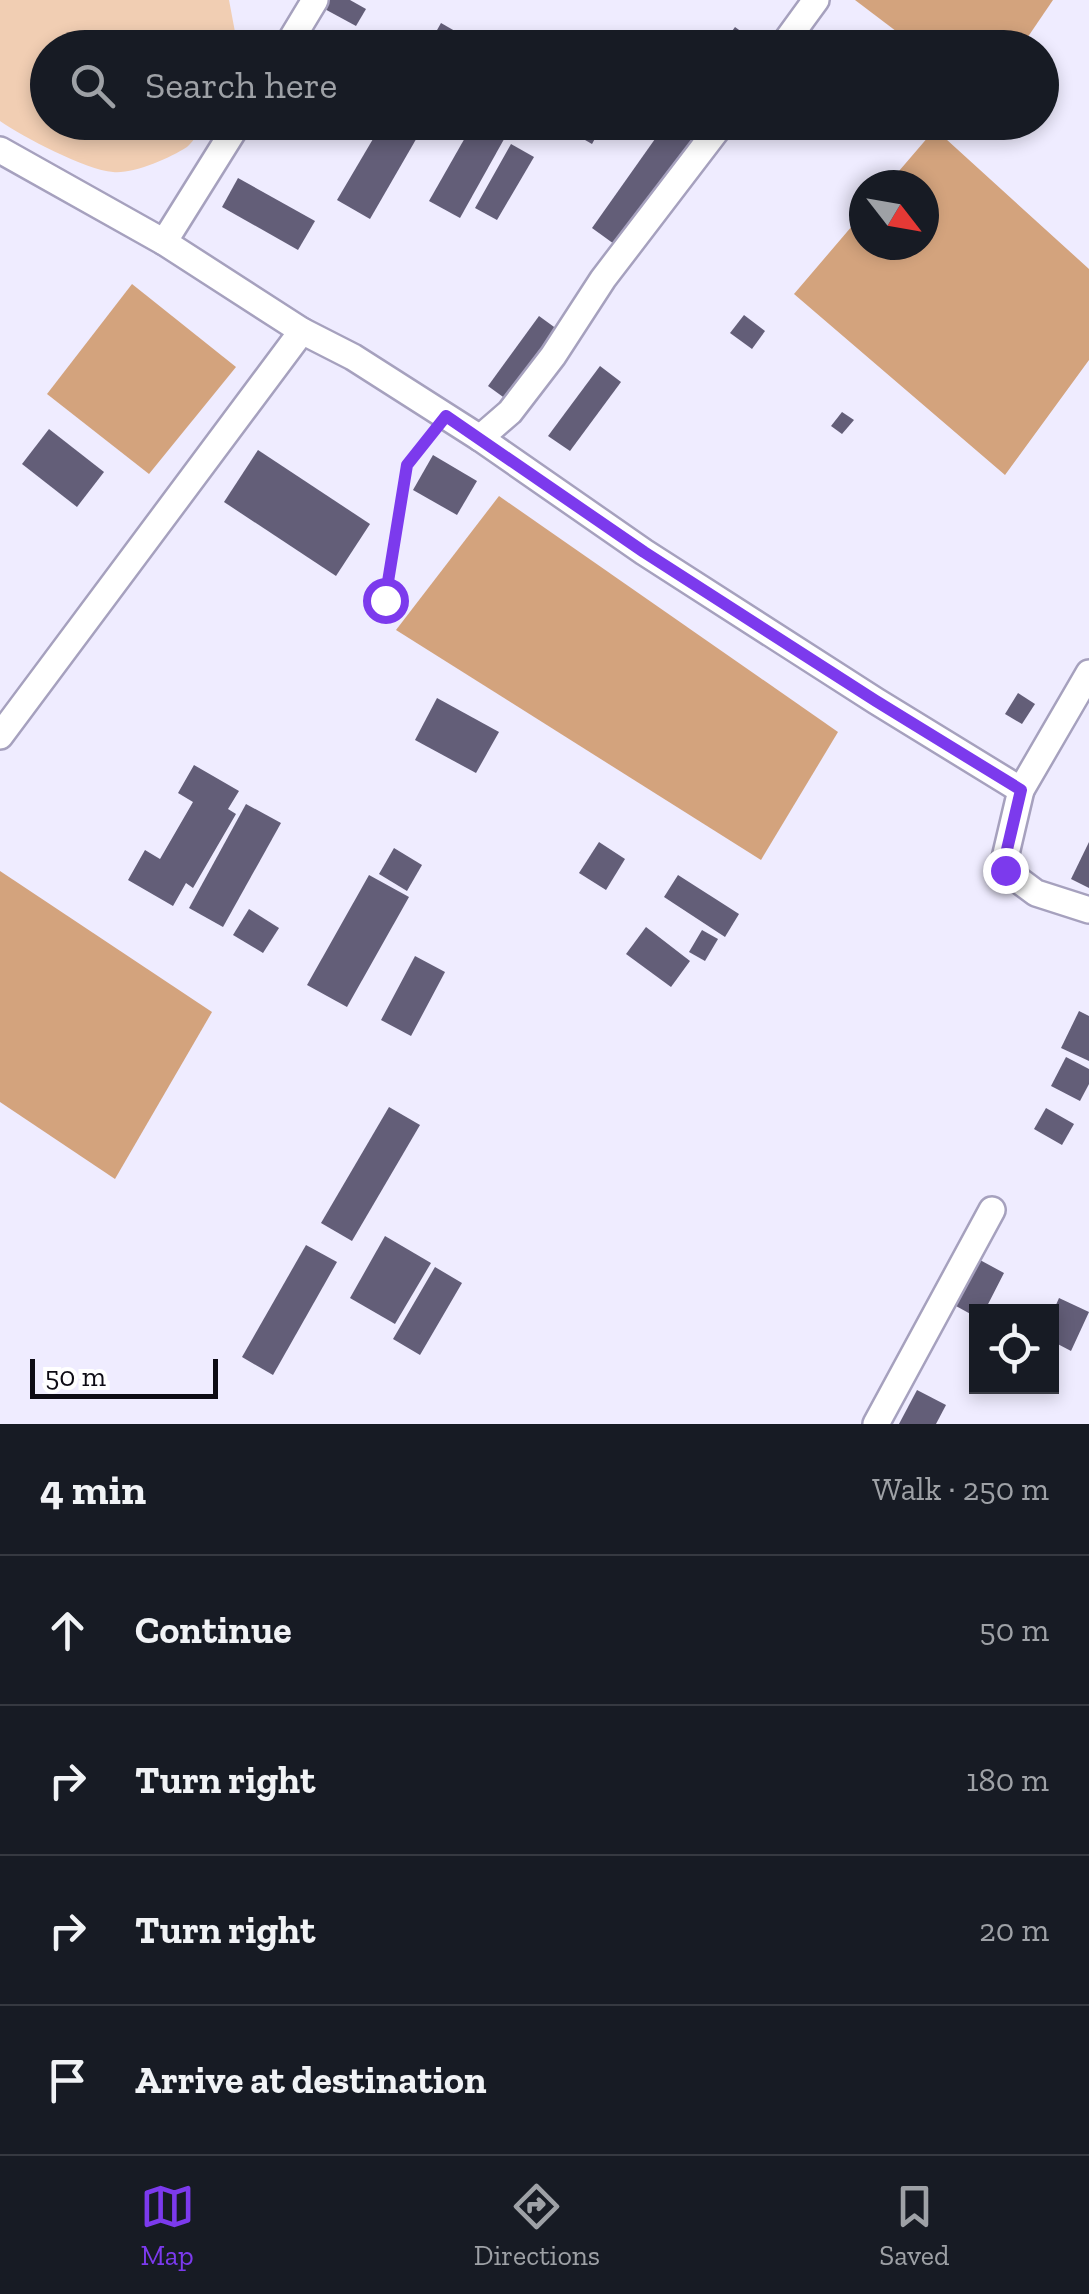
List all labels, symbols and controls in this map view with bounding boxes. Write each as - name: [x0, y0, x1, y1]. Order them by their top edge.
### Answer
- search box: [30, 30, 1059, 140]
- icon: search: [65, 58, 120, 113]
- text: Search here: [145, 62, 337, 108]
- north arrow: [849, 170, 939, 260]
- route start: [363, 578, 409, 624]
- route end: [983, 848, 1029, 894]
- map controls: [969, 1304, 1059, 1394]
- button: locate: [969, 1304, 1059, 1394]
- scale bar: [30, 1354, 218, 1398]
- text: 50 m: [45, 1360, 106, 1393]
- text: 4 min: [40, 1464, 146, 1515]
- text: Walk · 250 m: [872, 1470, 1049, 1508]
- icon: ahead: [40, 1603, 95, 1658]
- text: Continue: [135, 1607, 292, 1653]
- text: 50 m: [979, 1611, 1049, 1649]
- icon: right: [40, 1753, 95, 1808]
- text: Turn right: [135, 1757, 315, 1803]
- text: 180 m: [966, 1761, 1049, 1799]
- icon: right: [40, 1903, 95, 1958]
- text: Turn right: [135, 1907, 315, 1953]
- text: 20 m: [979, 1911, 1049, 1949]
- icon: arrive: [40, 2053, 95, 2108]
- text: Arrive at destination: [135, 2057, 486, 2103]
- tab: Map: [140, 2179, 195, 2272]
- tab: Directions: [474, 2179, 600, 2272]
- tab: Saved: [879, 2179, 949, 2272]

